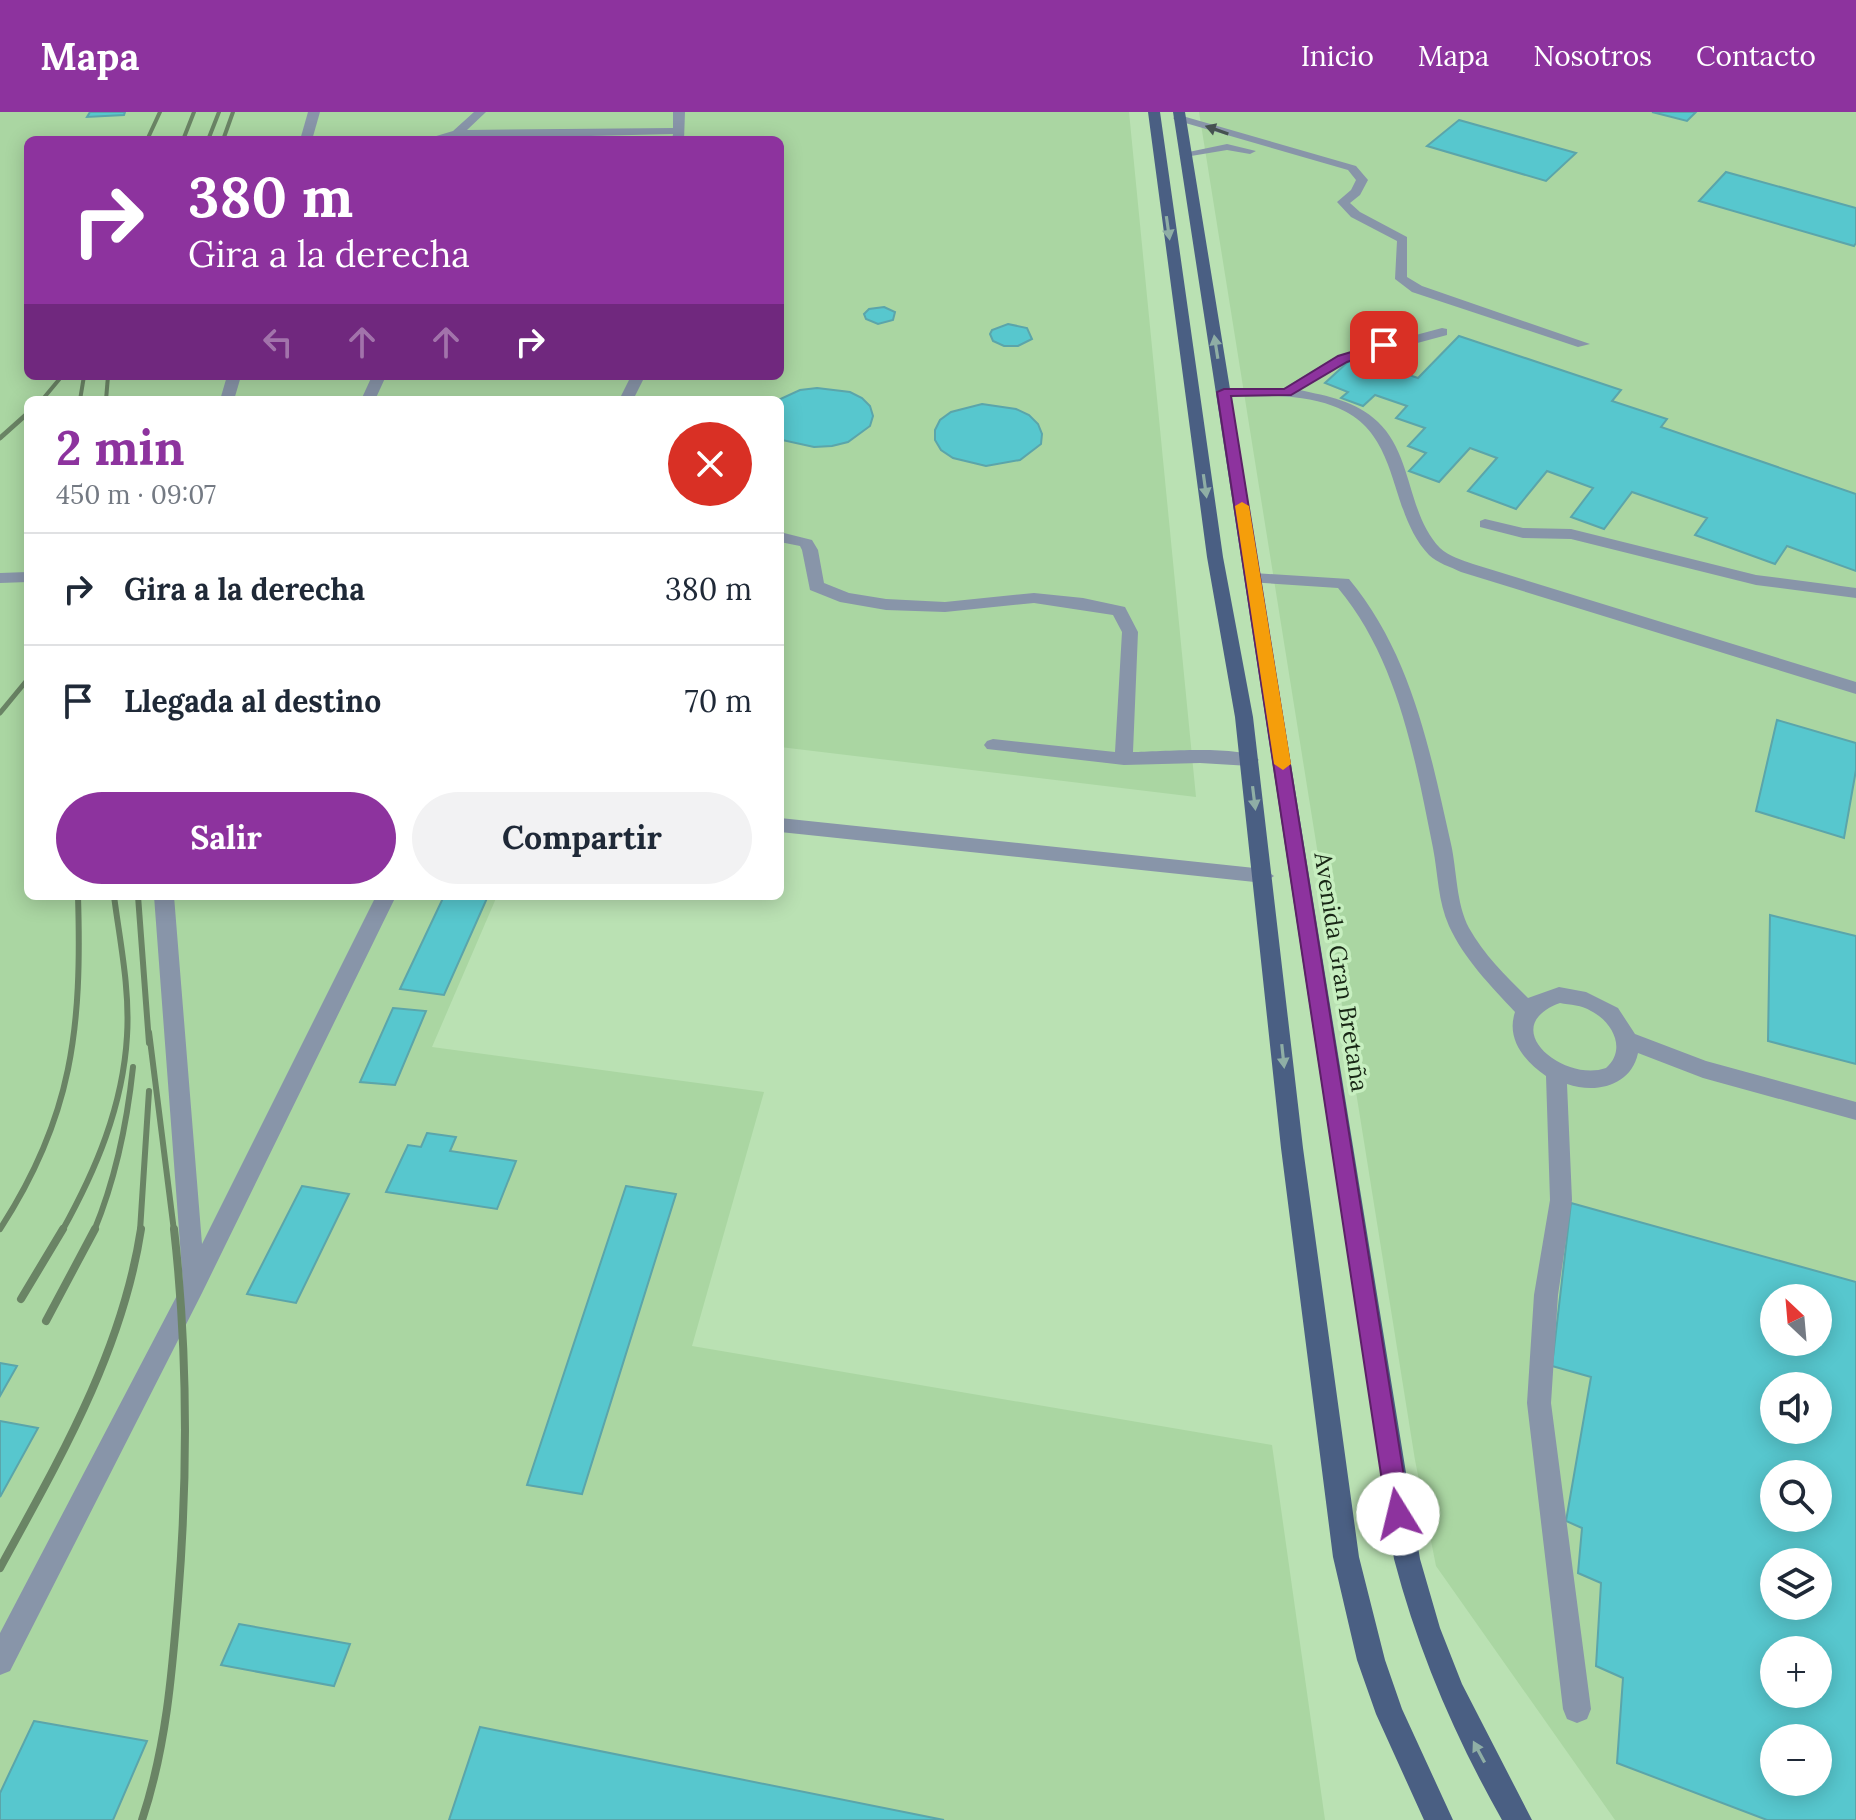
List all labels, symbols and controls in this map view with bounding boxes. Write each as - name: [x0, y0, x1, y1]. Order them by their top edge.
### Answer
- text: Mapa: [40, 32, 139, 80]
- text: Inicio: [1301, 38, 1374, 74]
- text: Mapa: [1418, 38, 1489, 74]
- text: Nosotros: [1533, 38, 1652, 74]
- text: Contacto: [1696, 38, 1816, 74]
- one-way arrow: [1205, 124, 1229, 136]
- text: 380 m: [188, 161, 353, 232]
- icon: right: [56, 168, 160, 272]
- one-way arrow: [1162, 216, 1175, 241]
- text: Gira a la derecha: [188, 231, 470, 277]
- pin: [1350, 311, 1418, 379]
- icon: left: [256, 320, 300, 364]
- icon: ahead: [340, 320, 384, 364]
- icon: ahead: [424, 320, 468, 364]
- icon: right: [508, 320, 552, 364]
- icon: arrive: [1362, 323, 1406, 367]
- one-way arrow: [1210, 334, 1222, 359]
- text: 2 min: [56, 417, 185, 478]
- button: close: [668, 422, 752, 506]
- one-way arrow: [1199, 474, 1212, 499]
- text: 450 m · 09:07: [56, 478, 216, 511]
- icon: right: [56, 567, 100, 611]
- text: Gira a la derecha: [124, 570, 365, 608]
- text: 380 m: [665, 570, 752, 608]
- icon: arrive: [56, 679, 100, 723]
- text: Llegada al destino: [124, 682, 381, 720]
- text: 70 m: [685, 682, 752, 720]
- one-way arrow: [1248, 786, 1261, 811]
- button: Salir: [56, 792, 396, 884]
- button: Compartir: [412, 792, 752, 884]
- street label: Avenida Gran Bretaña: [1307, 849, 1376, 1094]
- one-way arrow: [1277, 1044, 1290, 1069]
- north arrow: [1760, 1284, 1832, 1356]
- map controls: [1760, 1284, 1832, 1796]
- button: sound: [1760, 1372, 1832, 1444]
- button: search: [1760, 1460, 1832, 1532]
- position arrow: [1356, 1472, 1440, 1556]
- button: layers: [1760, 1548, 1832, 1620]
- button: +: [1760, 1636, 1832, 1708]
- button: −: [1760, 1724, 1832, 1796]
- one-way arrow: [1472, 1741, 1485, 1764]

